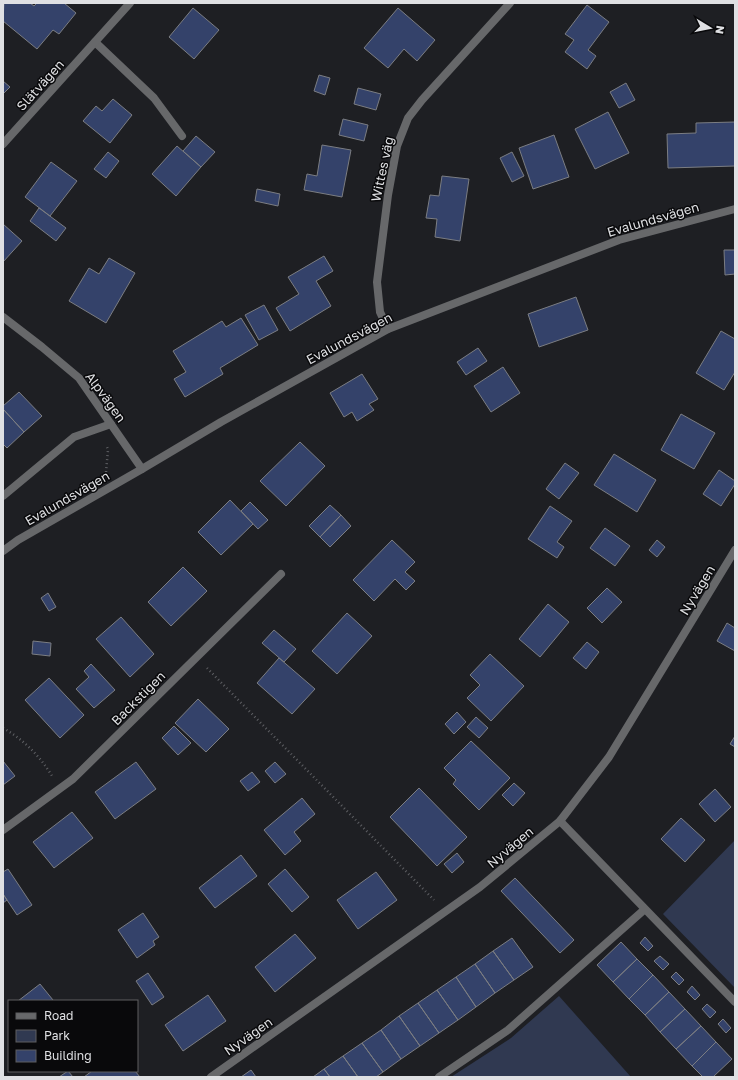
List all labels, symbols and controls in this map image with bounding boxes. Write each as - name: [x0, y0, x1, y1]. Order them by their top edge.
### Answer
- north arrow: [690, 8, 730, 48]
- text: N: [713, 25, 727, 35]
- street label: Slätvägen: [13, 56, 67, 114]
- street label: Wittes väg: [367, 135, 397, 203]
- street label: Evalundsvägen: [605, 198, 701, 240]
- street label: Evalundsvägen: [303, 309, 395, 367]
- street label: Alpvägen: [82, 369, 130, 425]
- street label: Evalundsvägen: [22, 467, 112, 529]
- street label: Nyvägen: [676, 562, 718, 618]
- street label: Backstigen: [108, 668, 168, 728]
- street label: Nyvägen: [484, 823, 536, 871]
- legend: [8, 1000, 138, 1072]
- text: Road: [44, 1008, 73, 1023]
- street label: Nyvägen: [221, 1014, 275, 1058]
- text: Park: [44, 1028, 70, 1043]
- text: Building: [44, 1048, 92, 1063]

